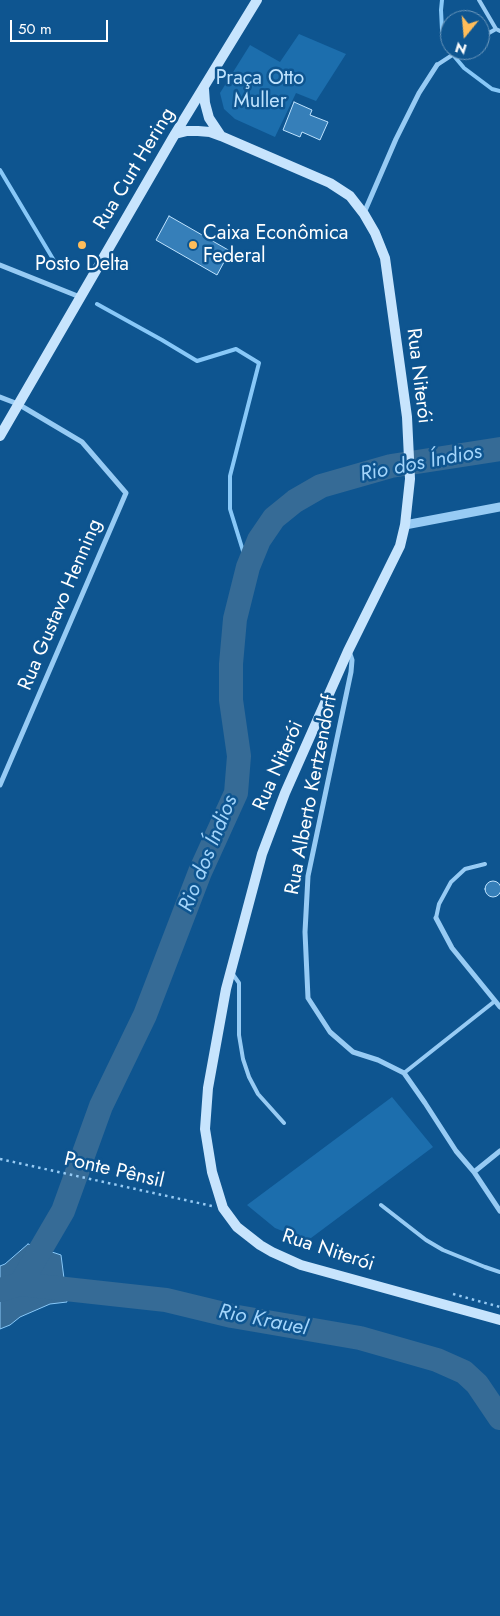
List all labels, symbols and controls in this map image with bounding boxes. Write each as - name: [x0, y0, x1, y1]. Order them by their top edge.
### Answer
- scale bar: [12, 10, 110, 42]
- north arrow: [440, 10, 490, 60]
- text: 50 m: [18, 18, 52, 40]
- text: N: [453, 37, 469, 60]
- park label: Praça Otto Muller: [216, 67, 304, 114]
- street label: Rua Curt Hering: [89, 104, 181, 234]
- place label: Caixa Econômica Federal: [203, 222, 348, 269]
- marker: Posto Delta: [76, 239, 88, 251]
- marker: Caixa Econômica Federal: [187, 239, 199, 251]
- place label: Posto Delta: [35, 253, 129, 277]
- street label: Rua Niterói: [400, 327, 436, 425]
- water label: Rio dos Índios: [358, 440, 484, 488]
- street label: Rua Gustavo Henning: [14, 516, 108, 694]
- street label: Rua Alberto Kertzendorf: [281, 693, 343, 897]
- street label: Rua Niterói: [249, 717, 309, 815]
- water label: Rio dos Índios: [174, 792, 244, 916]
- street label: Ponte Pênsil: [62, 1148, 166, 1194]
- street label: Rua Niterói: [279, 1225, 377, 1277]
- water label: Rio Krauel: [216, 1300, 310, 1342]

